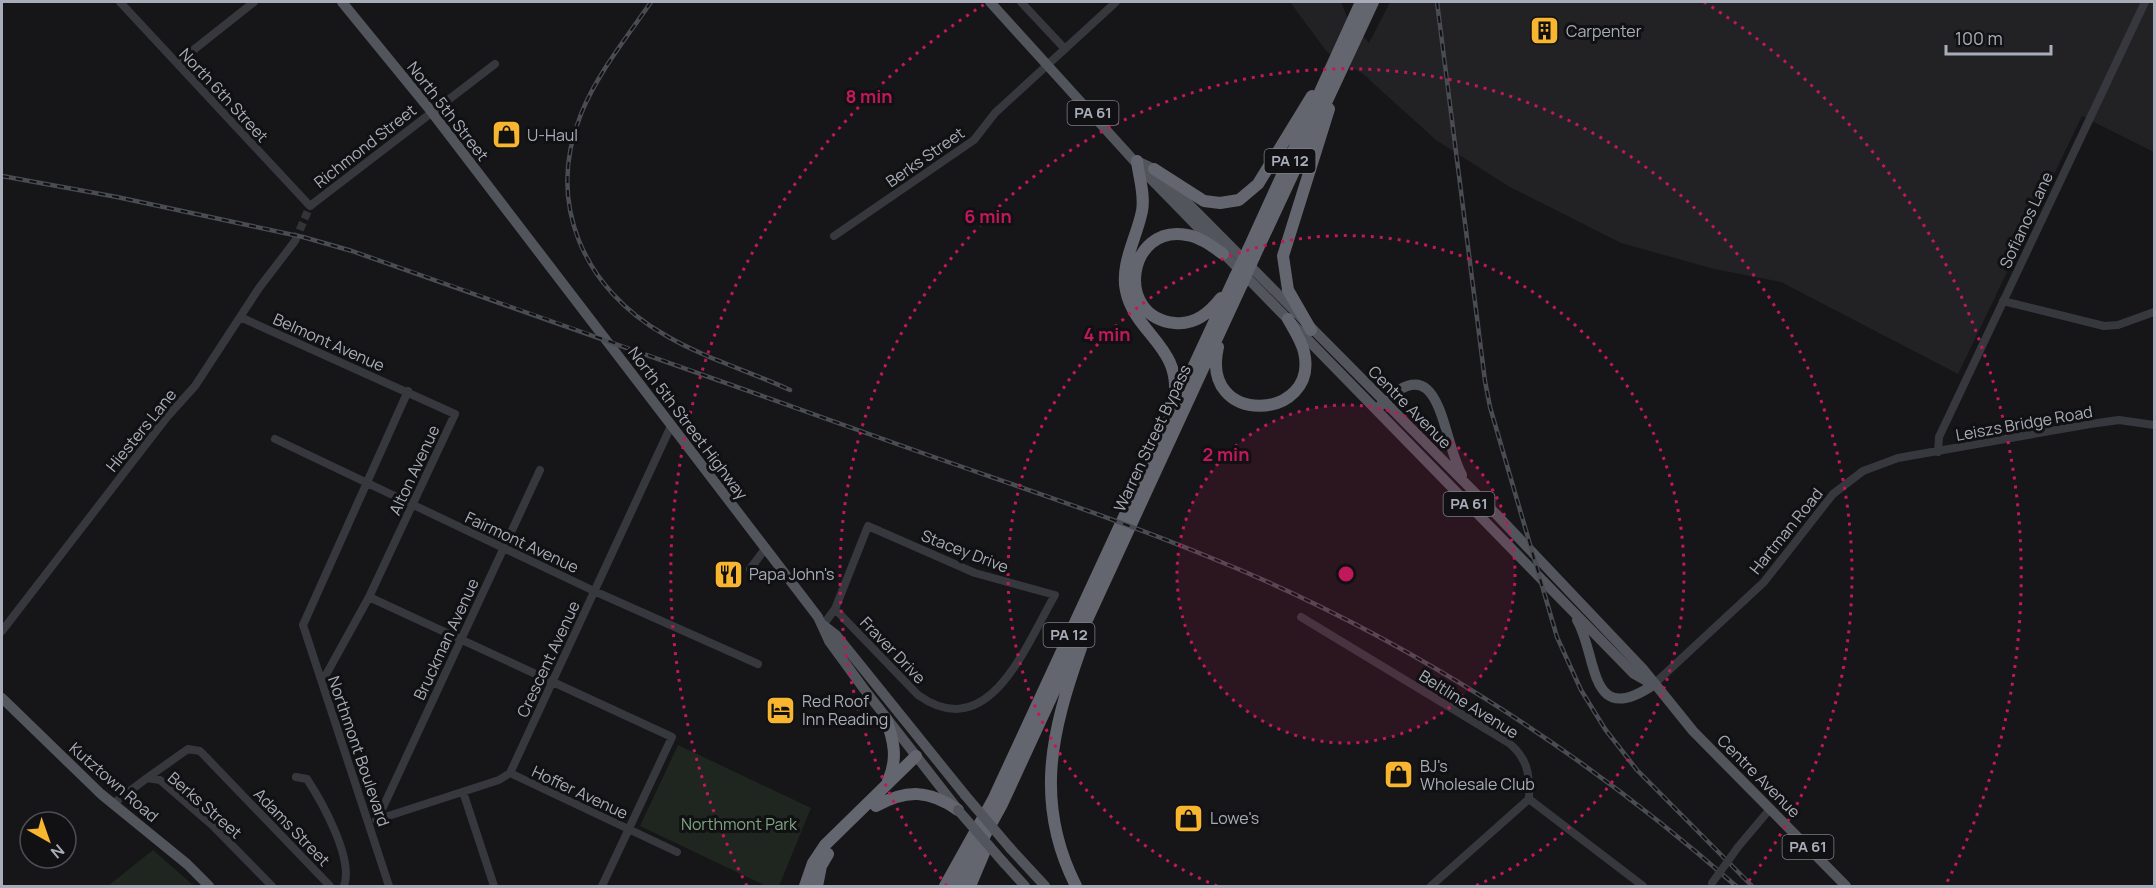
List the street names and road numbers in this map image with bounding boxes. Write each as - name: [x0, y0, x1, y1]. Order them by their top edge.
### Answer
- street label: North 6th Street: [175, 43, 273, 147]
- street label: North 5th Street: [402, 57, 494, 165]
- street label: Richmond Street: [309, 99, 421, 193]
- road number: PA 61: [1068, 101, 1118, 125]
- street label: Berks Street: [881, 122, 969, 192]
- road number: PA 12: [1264, 149, 1316, 173]
- street label: Sofianos Lane: [1994, 168, 2058, 272]
- street label: Belmont Avenue: [270, 308, 388, 376]
- street label: North 5th Street Highway: [623, 342, 753, 504]
- street label: Warren Street Bypass: [1108, 361, 1196, 515]
- street label: Centre Avenue: [1364, 361, 1456, 453]
- street label: Hiesters Lane: [101, 384, 181, 476]
- street label: Leiszs Bridge Road: [1954, 400, 2094, 446]
- street label: Alton Avenue: [384, 421, 444, 519]
- street label: Hartman Road: [1744, 483, 1828, 579]
- road number: PA 61: [1444, 492, 1494, 516]
- street label: Fairmont Avenue: [462, 506, 582, 578]
- street label: Stacey Drive: [918, 524, 1012, 578]
- street label: Bruckman Avenue: [408, 575, 484, 703]
- street label: Crescent Avenue: [511, 597, 585, 721]
- street label: Fraver Drive: [855, 612, 931, 688]
- road number: PA 12: [1044, 623, 1094, 647]
- street label: Beltline Avenue: [1415, 665, 1523, 743]
- street label: Northmont Boulevard: [323, 673, 395, 829]
- street label: Centre Avenue: [1713, 730, 1805, 822]
- street label: Kutztown Road: [65, 737, 163, 827]
- street label: Hoffer Avenue: [528, 760, 632, 824]
- street label: Berks Street: [163, 767, 247, 843]
- street label: Adams Street: [249, 783, 335, 871]
- road number: PA 61: [1782, 835, 1834, 859]

